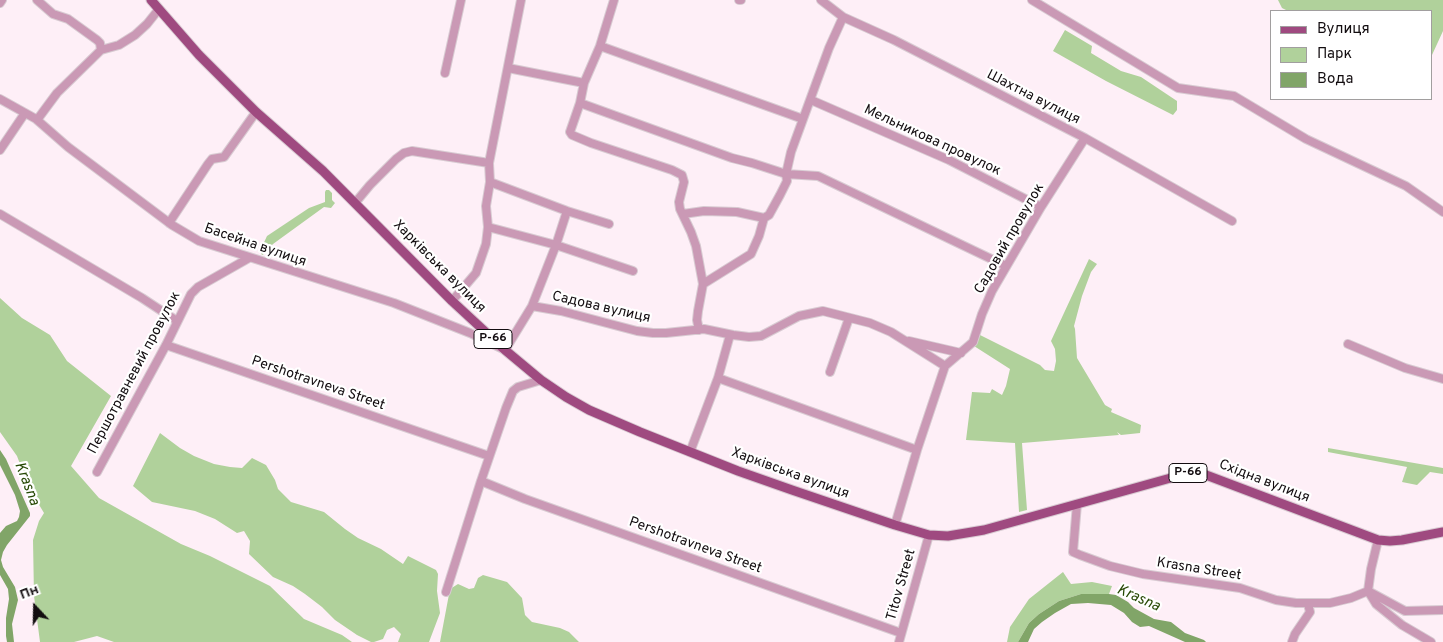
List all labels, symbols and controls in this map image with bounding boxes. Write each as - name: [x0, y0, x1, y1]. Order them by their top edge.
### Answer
- legend: [1270, 10, 1433, 100]
- text: Вулиця: [1317, 20, 1370, 39]
- text: Парк: [1317, 45, 1352, 64]
- street label: Шахтна вулиця: [983, 67, 1083, 129]
- text: Вода: [1317, 70, 1353, 89]
- street label: Мельникова провулок: [861, 102, 1003, 180]
- street label: Садовий провулок: [971, 181, 1049, 297]
- street label: Харківська вулиця: [389, 217, 489, 317]
- street label: Басейна вулиця: [202, 221, 308, 271]
- street label: Першотравневий провулок: [85, 289, 185, 457]
- street label: Садова вулиця: [550, 289, 652, 327]
- road number: Р-66: [474, 329, 512, 348]
- street label: Pershotravneva Street: [249, 353, 387, 415]
- street label: Харківська вулиця: [729, 445, 851, 503]
- street label: Східна вулиця: [1216, 457, 1312, 507]
- water label: Krasna: [9, 460, 43, 508]
- road number: Р-66: [1169, 463, 1207, 482]
- street label: Pershotravneva Street: [626, 514, 764, 578]
- street label: Titov Street: [884, 547, 920, 623]
- street label: Krasna Street: [1155, 555, 1243, 585]
- text: Пн: [18, 581, 41, 604]
- north arrow: [10, 582, 60, 632]
- water label: Krasna: [1114, 582, 1162, 616]

